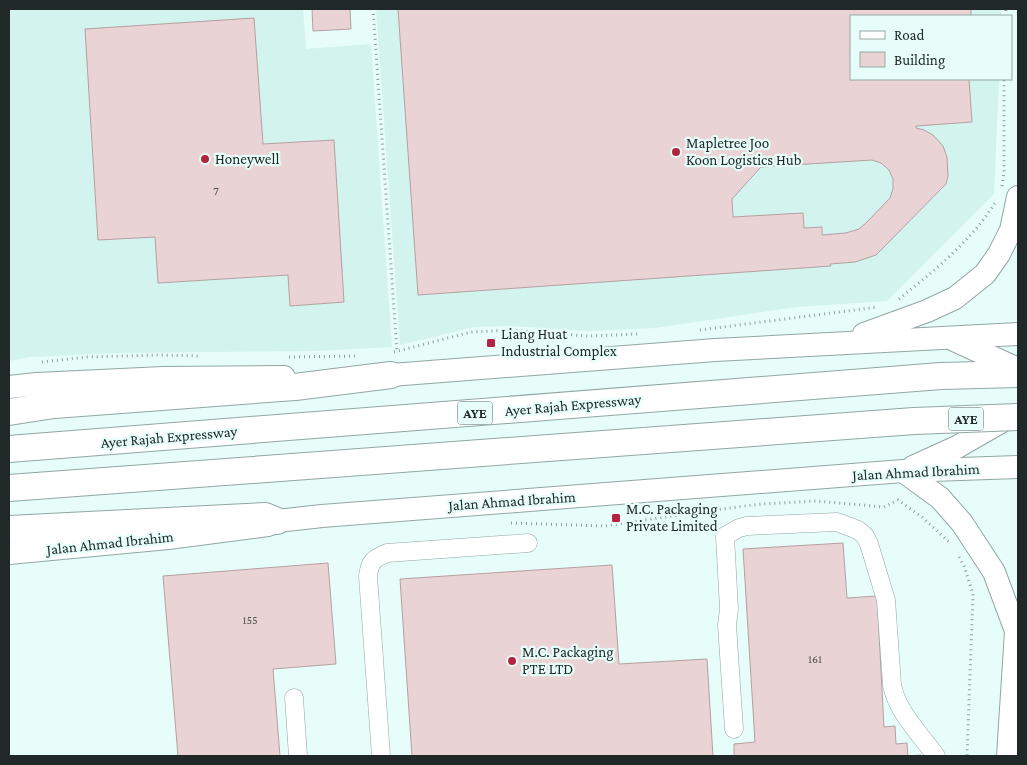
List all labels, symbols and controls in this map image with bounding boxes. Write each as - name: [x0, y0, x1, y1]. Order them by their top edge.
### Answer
- legend: [850, 15, 1012, 80]
- text: Road: [894, 27, 925, 43]
- text: Building: [894, 52, 945, 69]
- place label: Mapletree Joo Koon Logistics Hub: [686, 135, 802, 169]
- marker: Mapletree Joo Koon Logistics Hub: [670, 146, 682, 158]
- place label: Honeywell: [215, 151, 279, 168]
- marker: Honeywell: [199, 153, 211, 165]
- house number: 7: [213, 184, 219, 198]
- place label: Liang Huat Industrial Complex: [501, 326, 617, 360]
- marker: Liang Huat Industrial Complex: [485, 337, 497, 349]
- street label: Ayer Rajah Expressway: [504, 391, 642, 420]
- road number: AYE: [458, 402, 492, 424]
- road number: AYE: [948, 408, 984, 430]
- street label: Ayer Rajah Expressway: [100, 423, 238, 452]
- street label: Jalan Ahmad Ibrahim: [850, 461, 980, 484]
- street label: Jalan Ahmad Ibrahim: [446, 489, 576, 515]
- place label: M.C. Packaging Private Limited: [626, 501, 718, 534]
- marker: M.C. Packaging Private Limited: [610, 512, 622, 524]
- street label: Jalan Ahmad Ibrahim: [44, 528, 174, 559]
- house number: 155: [242, 613, 258, 627]
- place label: M.C. Packaging PTE LTD: [522, 644, 614, 677]
- house number: 161: [808, 652, 822, 666]
- marker: M.C. Packaging PTE LTD: [506, 655, 518, 667]

